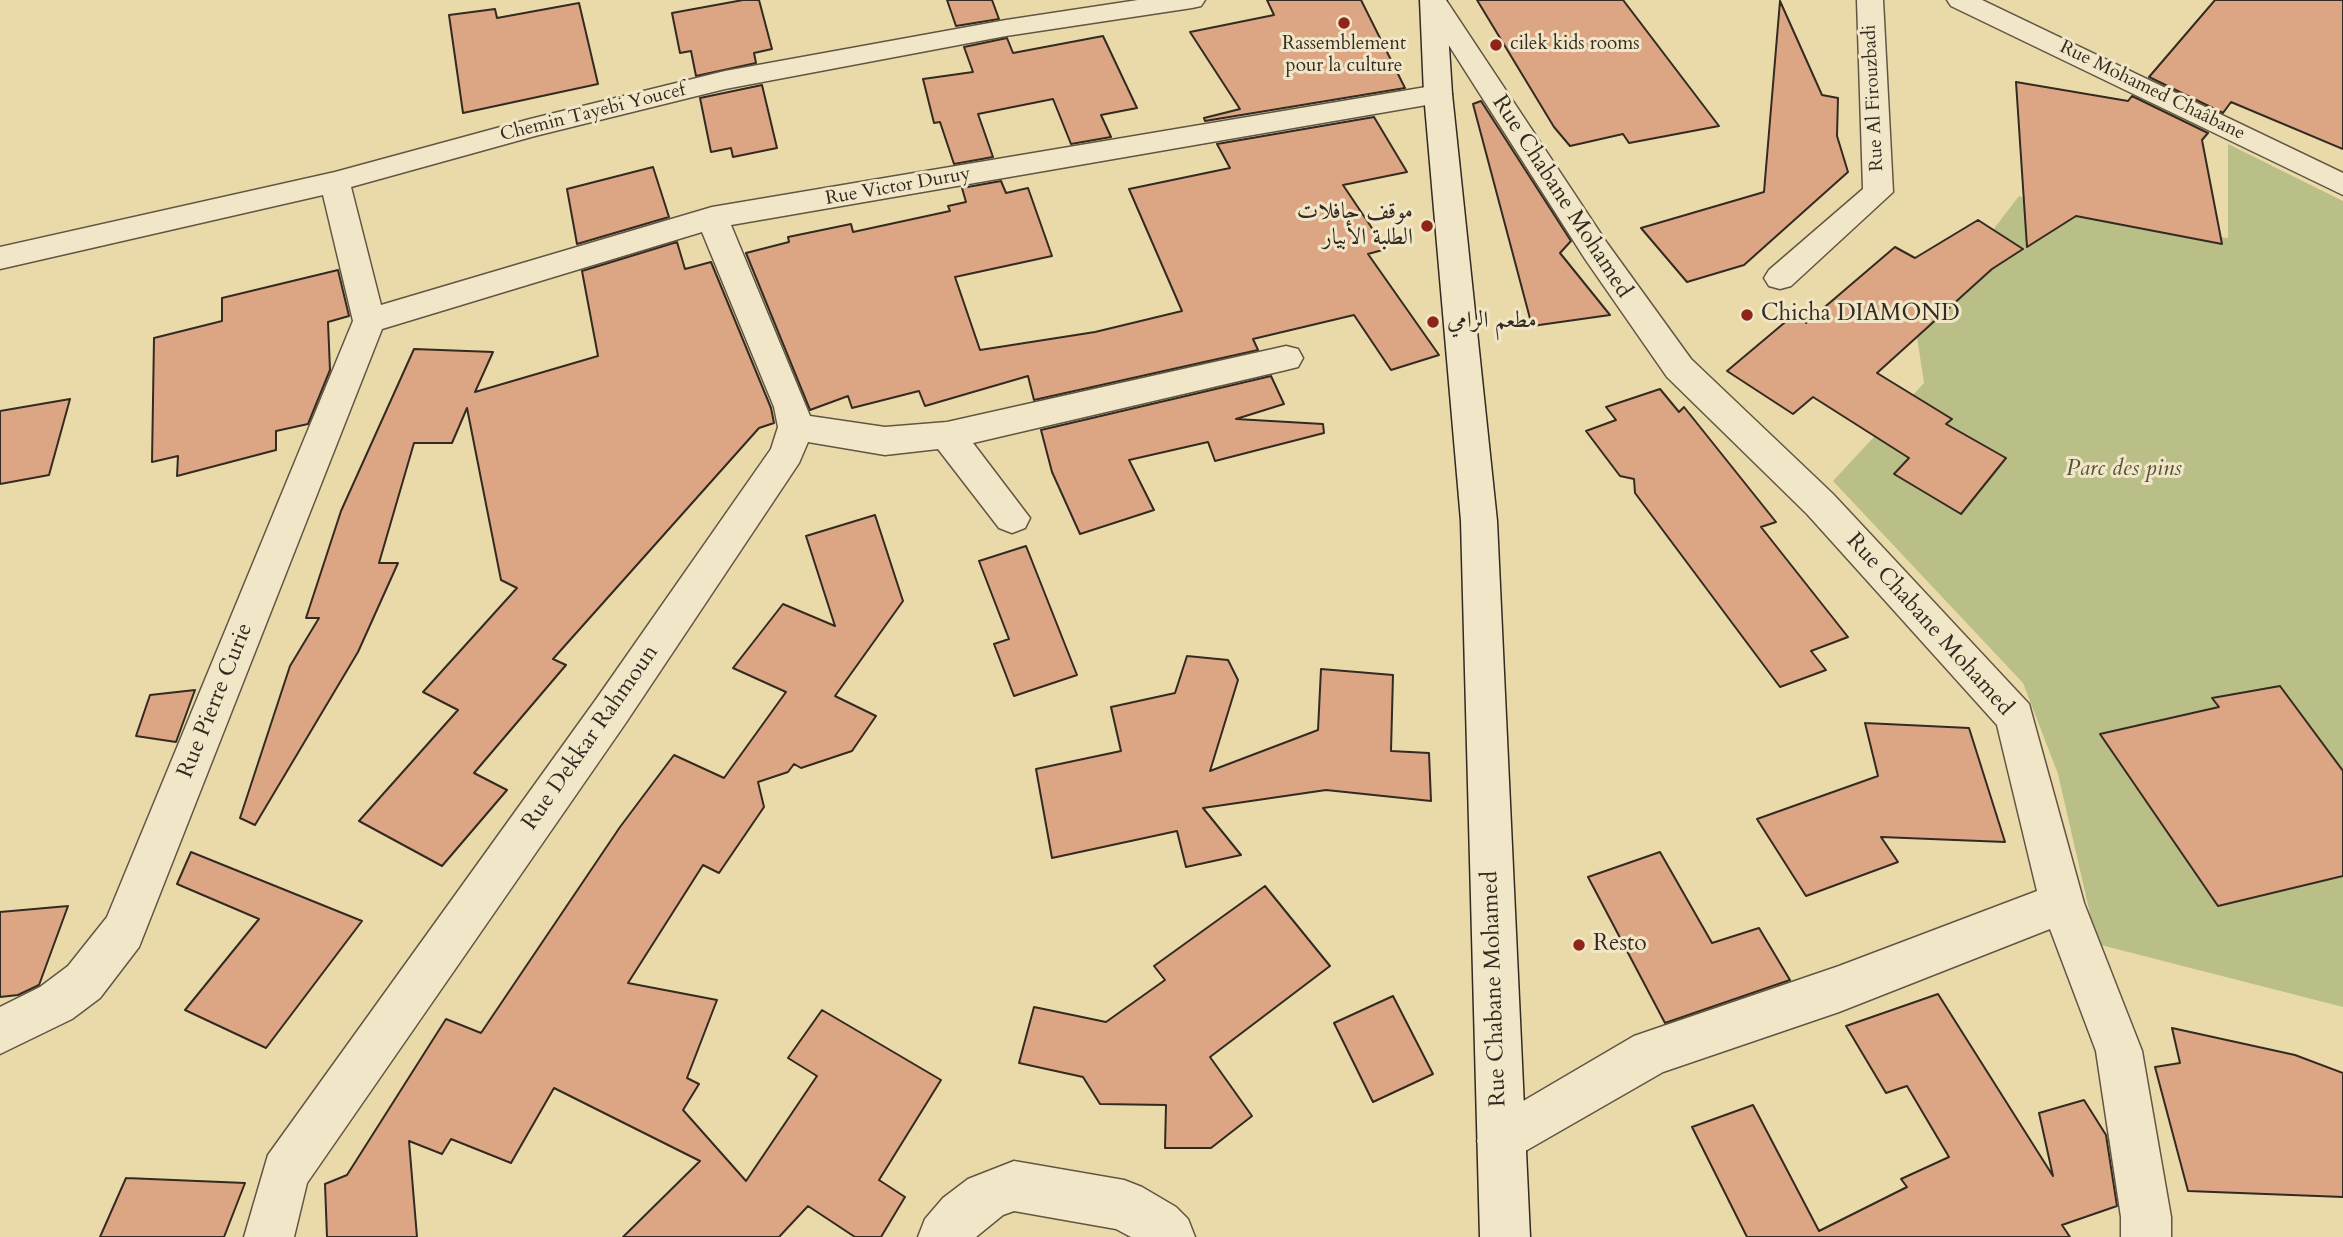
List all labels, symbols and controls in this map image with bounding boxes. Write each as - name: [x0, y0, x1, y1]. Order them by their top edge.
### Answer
- marker: Rassemblement pour la culture: [1336, 15, 1352, 31]
- street label: Rue Al Firouzbadi: [1859, 24, 1889, 172]
- place label: Rassemblement pour la culture: [1282, 34, 1406, 78]
- place label: cilek kids rooms: [1510, 34, 1640, 56]
- street label: Rue Mohamed Chaâbane: [2056, 36, 2248, 146]
- marker: cilek kids rooms: [1488, 37, 1504, 53]
- street label: Chemin Tayebi Youcef: [498, 79, 688, 147]
- street label: Rue Chabane Mohamed: [1485, 90, 1637, 304]
- street label: Rue Victor Duruy: [824, 163, 972, 211]
- place label: موقف حافلات الطلبة الأبيار: [1297, 199, 1413, 253]
- marker: موقف حافلات الطلبة الأبيار: [1419, 218, 1435, 234]
- place label: Chicha DIAMOND: [1761, 301, 1960, 329]
- marker: Chicha DIAMOND: [1739, 307, 1755, 323]
- place label: مطعم الرامي: [1447, 308, 1537, 336]
- marker: مطعم الرامي: [1425, 314, 1441, 330]
- park label: Parc des pins: [2066, 456, 2182, 484]
- street label: Rue Chabane Mohamed: [1840, 528, 2018, 722]
- street label: Rue Pierre Curie: [172, 620, 260, 782]
- street label: Rue Dekkar Rahmoun: [517, 640, 665, 836]
- street label: Rue Chabane Mohamed: [1477, 871, 1513, 1107]
- place label: Resto: [1593, 931, 1647, 959]
- marker: Resto: [1571, 937, 1587, 953]

